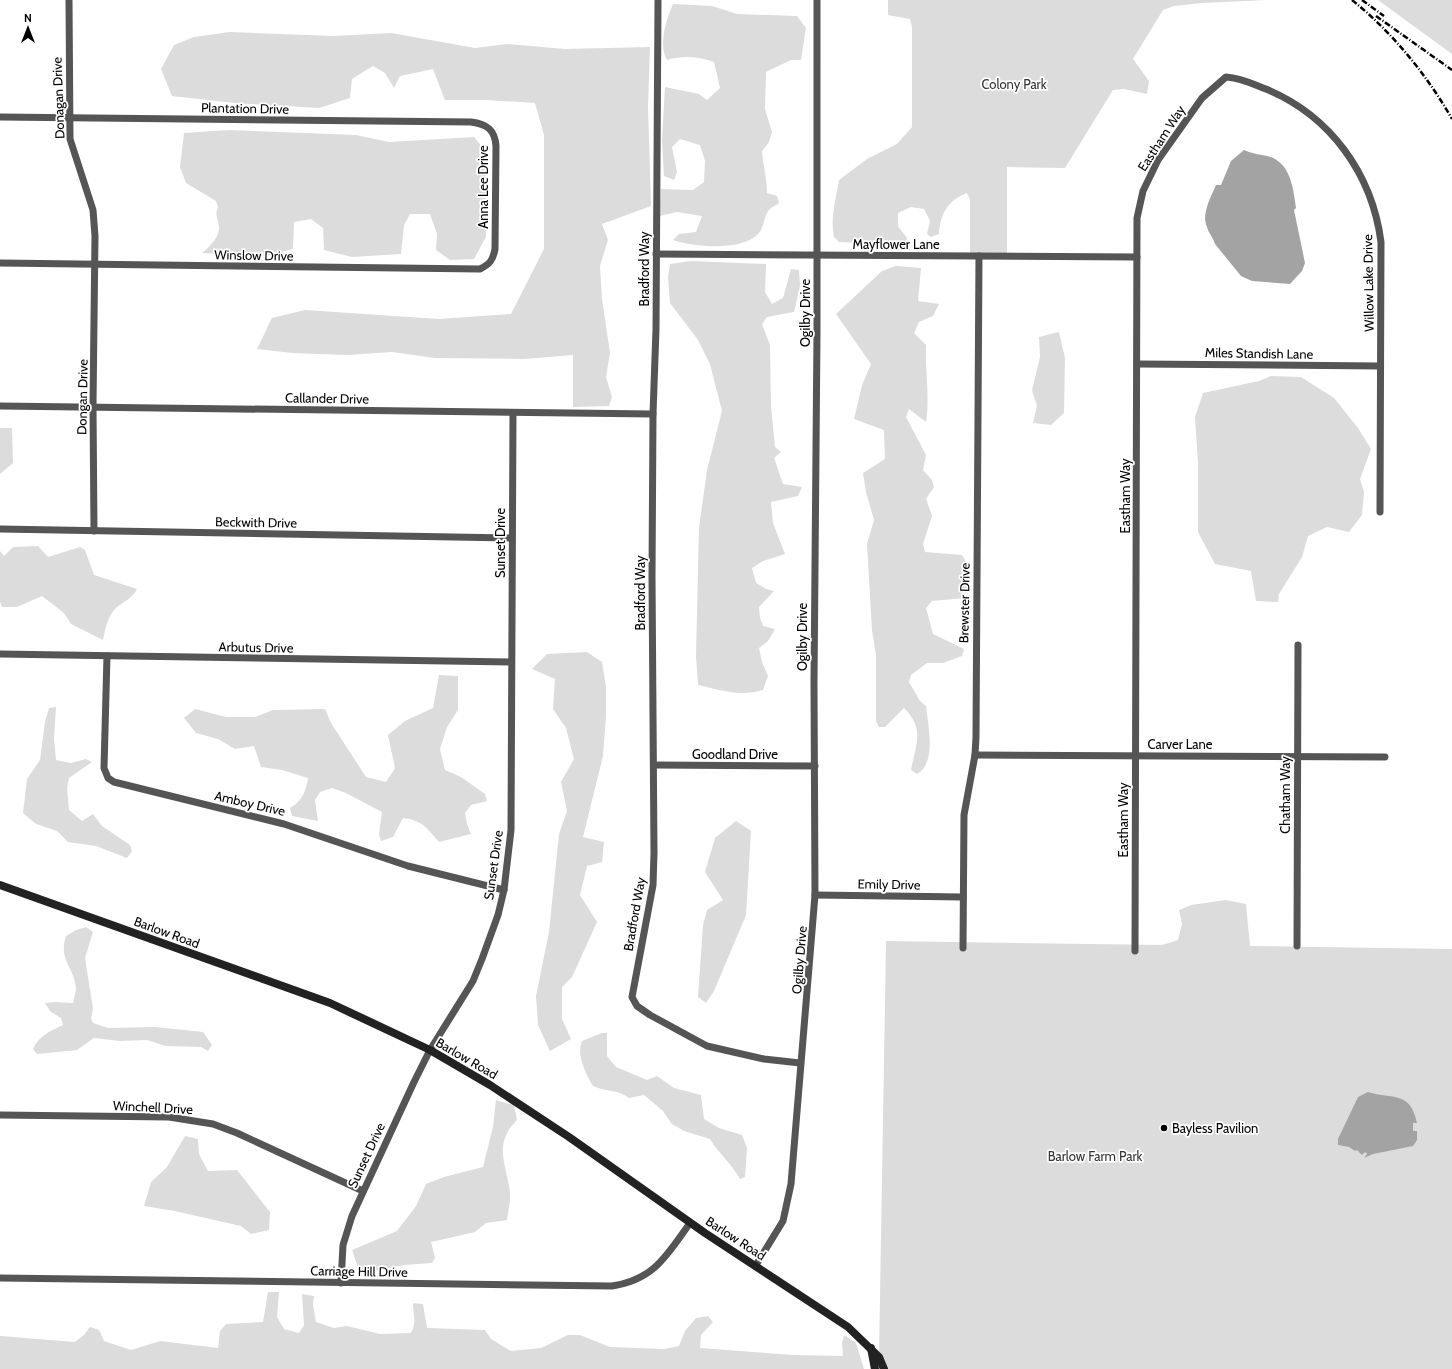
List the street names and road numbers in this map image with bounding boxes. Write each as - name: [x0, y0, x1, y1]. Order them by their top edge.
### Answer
- street label: Donagan Drive: [49, 56, 67, 139]
- street label: Plantation Drive: [201, 99, 289, 117]
- street label: Eastham Way: [1134, 102, 1188, 174]
- street label: Anna Lee Drive: [475, 145, 491, 229]
- street label: Bradford Way: [636, 231, 652, 306]
- street label: Willow Lake Drive: [1359, 234, 1377, 332]
- street label: Mayflower Lane: [852, 236, 940, 252]
- street label: Winslow Drive: [214, 246, 294, 264]
- street label: Ogilby Drive: [797, 279, 813, 347]
- street label: Miles Standish Lane: [1205, 344, 1314, 362]
- street label: Dongan Drive: [73, 359, 91, 435]
- street label: Callander Drive: [285, 389, 369, 407]
- street label: Eastham Way: [1117, 458, 1133, 534]
- street label: Sunset Drive: [492, 508, 508, 578]
- street label: Beckwith Drive: [215, 513, 297, 531]
- street label: Bradford Way: [632, 555, 648, 630]
- street label: Brewster Drive: [955, 562, 973, 643]
- street label: Ogilby Drive: [794, 603, 810, 671]
- street label: Arbutus Drive: [218, 638, 294, 656]
- street label: Carver Lane: [1147, 736, 1213, 752]
- street label: Goodland Drive: [692, 746, 778, 762]
- street label: Chatham Way: [1277, 756, 1293, 834]
- street label: Eastham Way: [1115, 782, 1131, 858]
- street label: Amboy Drive: [213, 787, 287, 819]
- street label: Sunset Drive: [480, 829, 506, 901]
- street label: Bradford Way: [620, 875, 648, 952]
- street label: Emily Drive: [857, 875, 921, 893]
- street label: Barlow Road: [132, 913, 202, 951]
- street label: Ogilby Drive: [788, 925, 810, 995]
- street label: Barlow Road: [433, 1034, 501, 1082]
- street label: Winchell Drive: [113, 1097, 194, 1117]
- street label: Sunset Drive: [344, 1120, 388, 1190]
- street label: Barlow Road: [703, 1213, 769, 1263]
- street label: Carriage Hill Drive: [310, 1262, 408, 1280]

